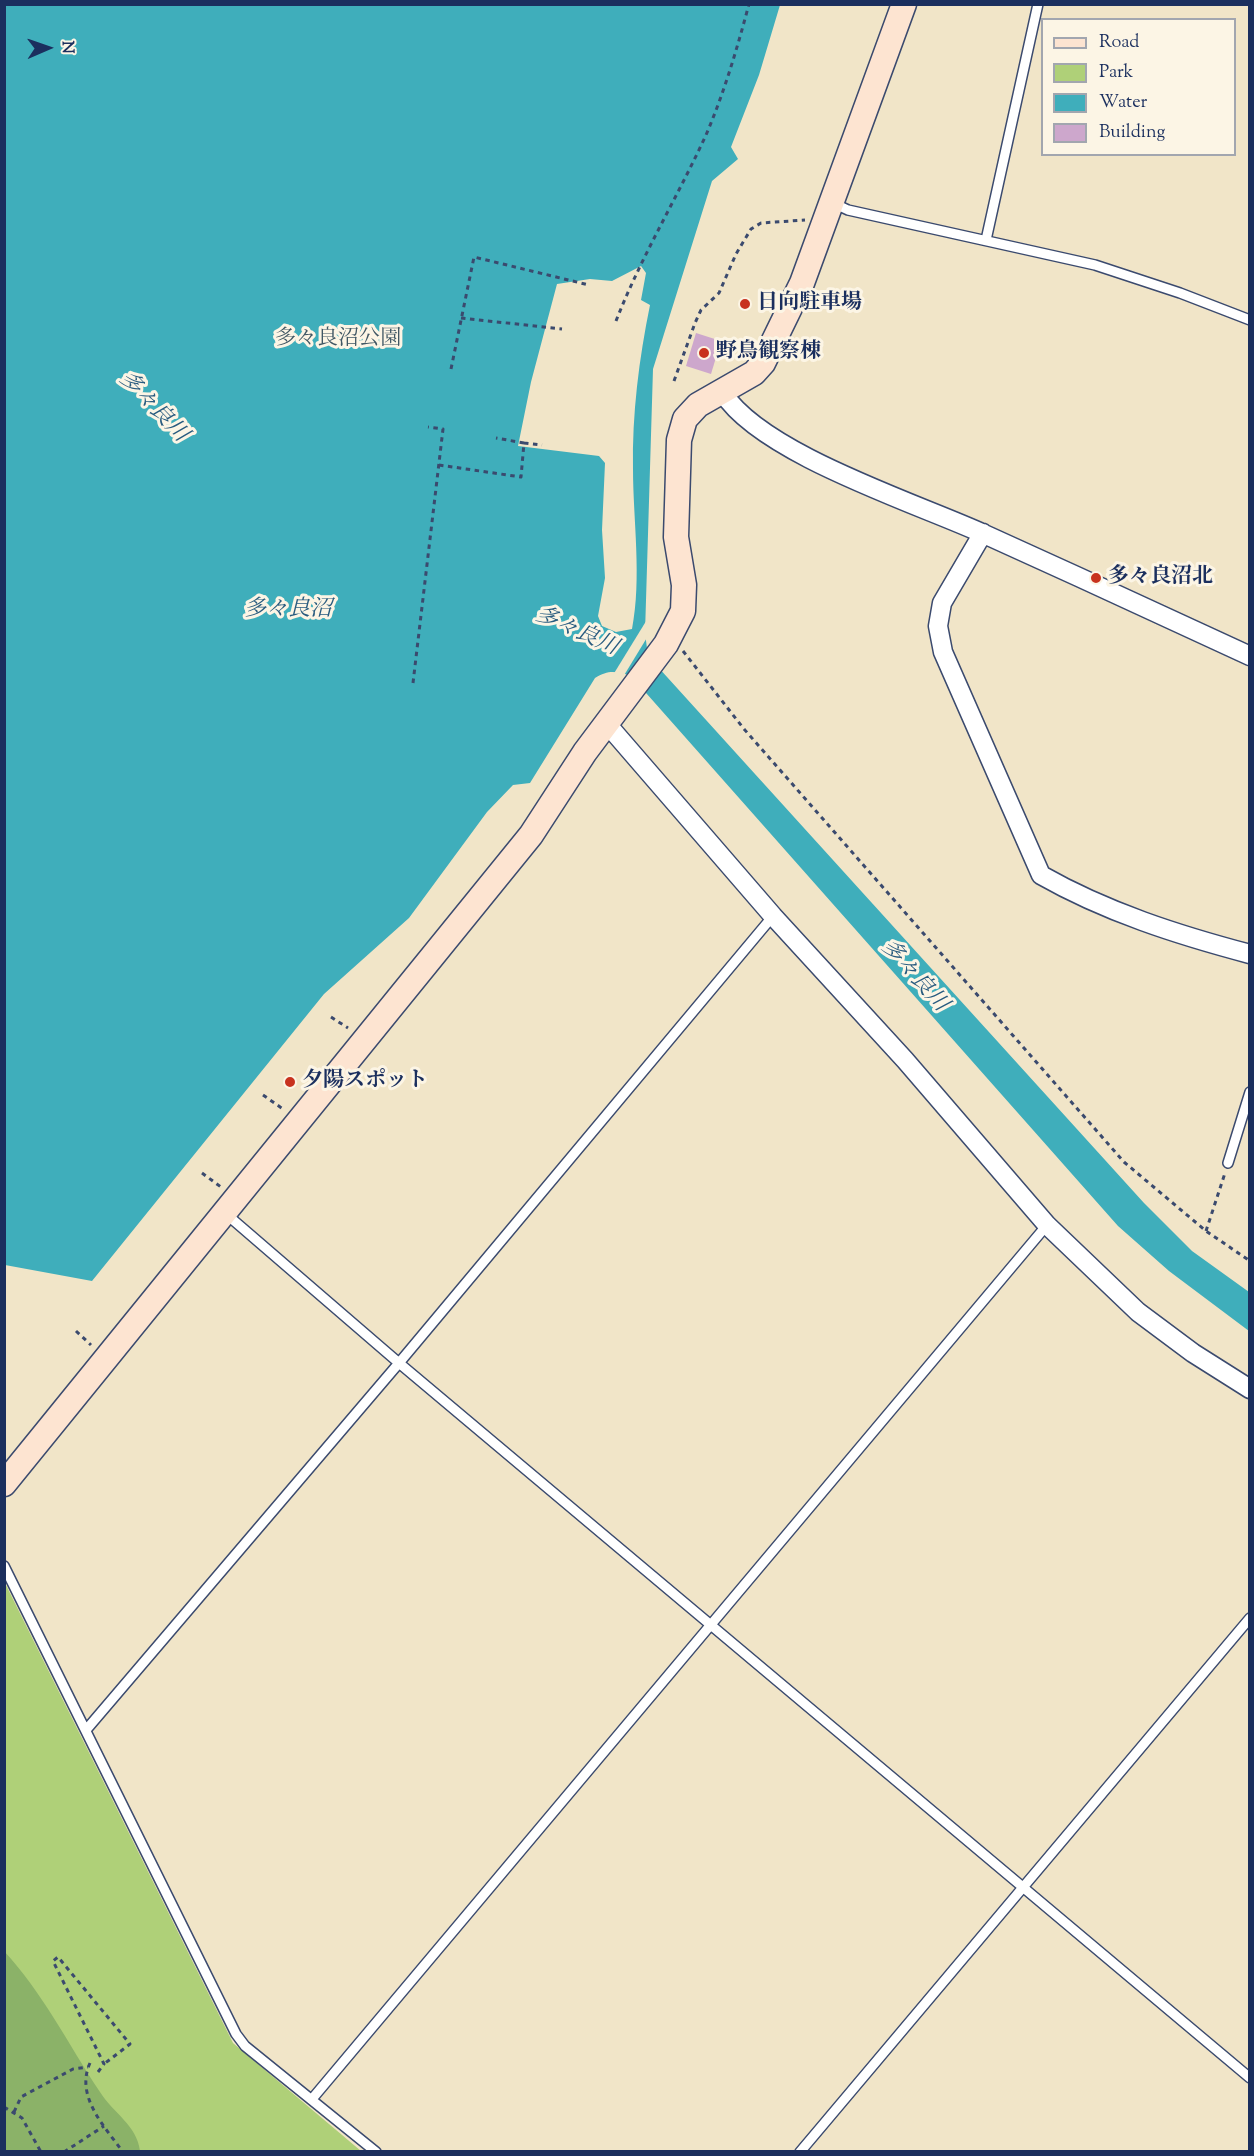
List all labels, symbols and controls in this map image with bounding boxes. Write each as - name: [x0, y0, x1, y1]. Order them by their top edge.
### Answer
- north arrow: [18, 18, 78, 78]
- legend: [1041, 18, 1236, 156]
- text: Road: [1099, 30, 1139, 56]
- text: N: [55, 41, 78, 54]
- text: Park: [1099, 60, 1133, 86]
- text: Water: [1099, 90, 1147, 116]
- text: Building: [1099, 120, 1165, 146]
- place label: 日向駐車場: [757, 291, 862, 317]
- marker: 日向駐車場: [738, 297, 752, 311]
- park label: 多々良沼公園: [275, 327, 401, 353]
- place label: 野鳥観察棟: [716, 340, 821, 366]
- marker: 野鳥観察棟: [697, 346, 711, 360]
- water label: 多々良川: [112, 367, 192, 449]
- place label: 多々良沼北: [1108, 565, 1213, 591]
- marker: 多々良沼北: [1089, 571, 1103, 585]
- water label: 多々良沼: [244, 598, 332, 624]
- water label: 多々良川: [530, 603, 622, 663]
- water label: 多々良川: [874, 935, 952, 1019]
- place label: 夕陽スポット: [302, 1069, 428, 1095]
- marker: 夕陽スポット: [283, 1075, 297, 1089]

